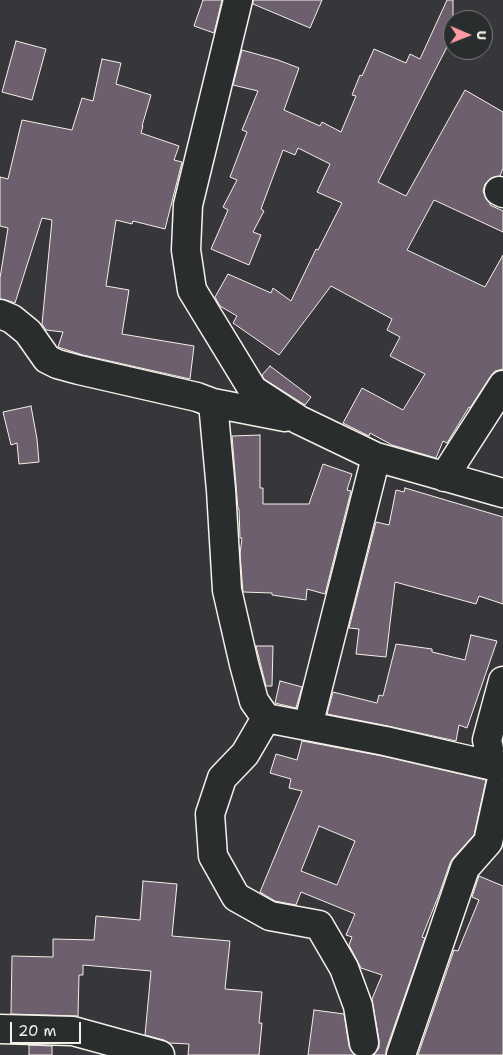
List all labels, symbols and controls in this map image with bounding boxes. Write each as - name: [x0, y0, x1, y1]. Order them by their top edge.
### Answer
- north arrow: [443, 10, 493, 60]
- text: U: [473, 30, 491, 40]
- scale bar: [12, 1012, 84, 1044]
- text: 20 m: [18, 1021, 57, 1041]

